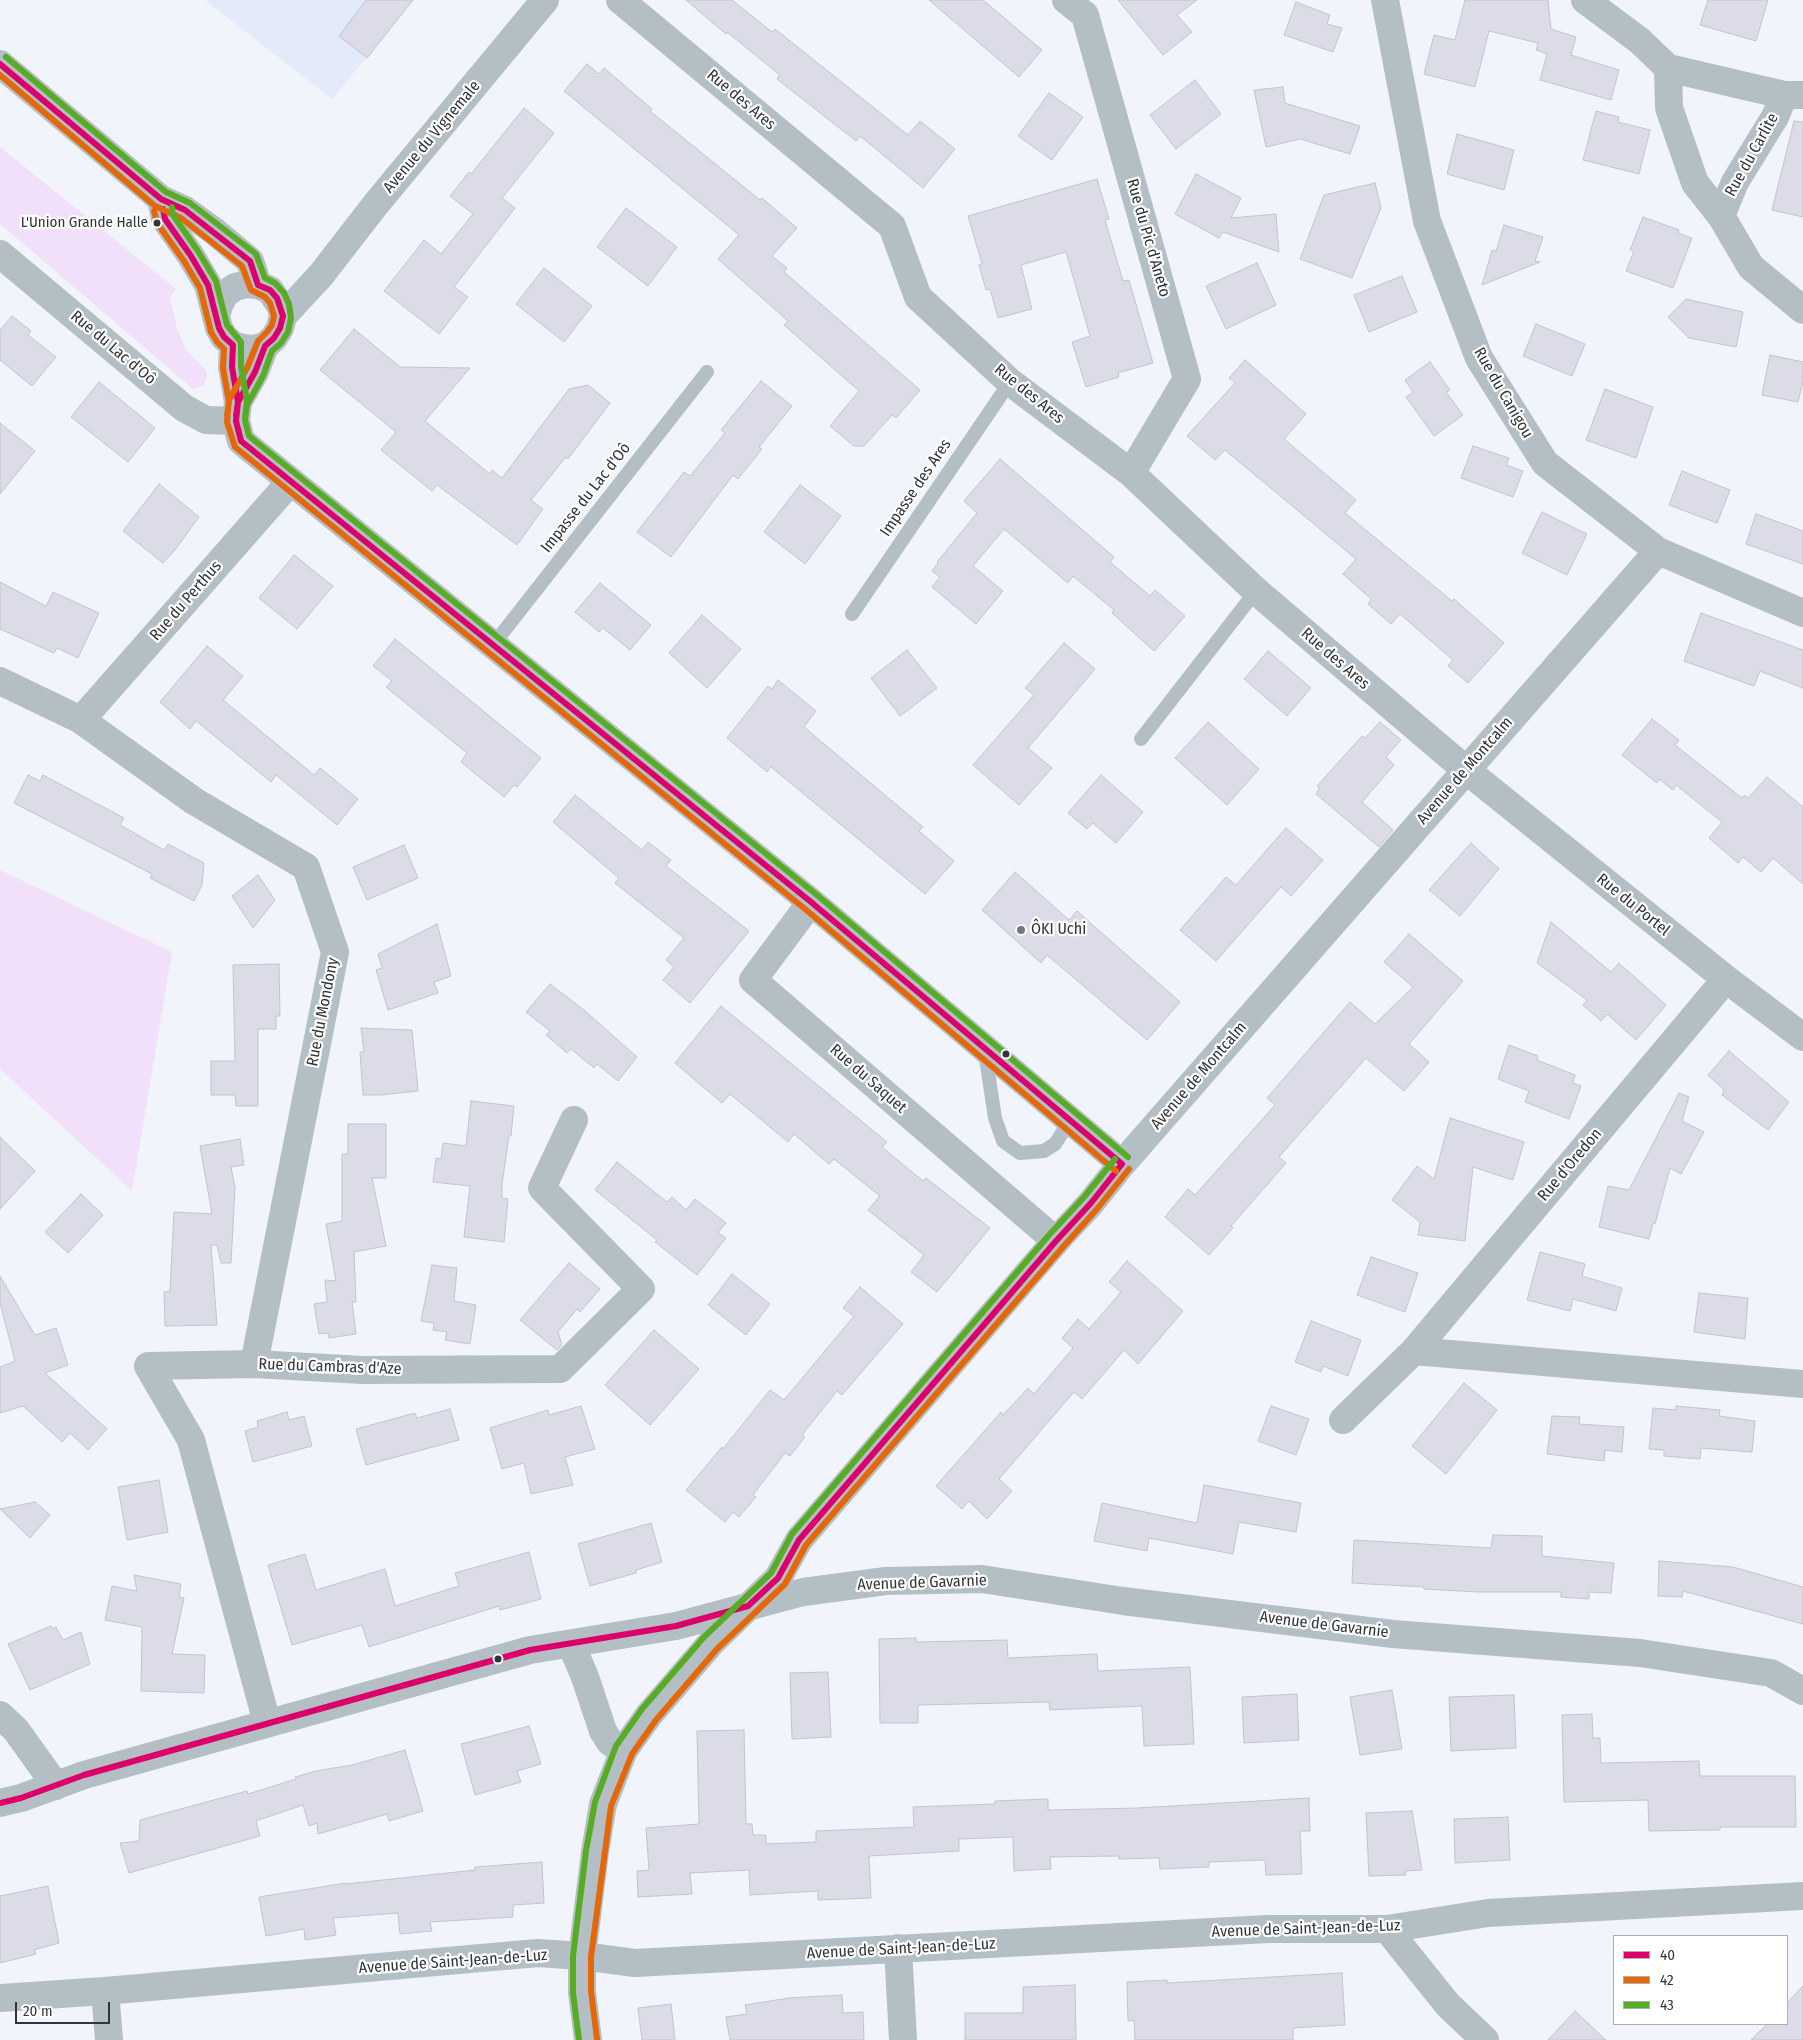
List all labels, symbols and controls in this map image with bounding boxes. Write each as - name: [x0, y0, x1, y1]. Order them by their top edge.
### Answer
- street label: Rue des Ares: [703, 66, 779, 134]
- street label: Avenue du Vignemale: [379, 77, 485, 197]
- street label: Rue du Carlite: [1721, 110, 1783, 200]
- street label: Rue du Pic d'Aneto: [1122, 177, 1174, 299]
- place label: L'Union Grande Halle: [21, 214, 148, 232]
- marker: L'Union Grande Halle: [152, 218, 162, 228]
- street label: Rue du Lac d'Oô: [67, 307, 159, 389]
- street label: Rue du Canigou: [1469, 344, 1537, 442]
- street label: Rue des Ares: [990, 360, 1068, 428]
- street label: Impasse des Ares: [876, 436, 956, 540]
- street label: Impasse du Lac d'Oô: [537, 439, 635, 557]
- street label: Rue du Perthus: [146, 557, 226, 645]
- street label: Rue des Ares: [1297, 624, 1373, 694]
- street label: Avenue de Montcalm: [1413, 713, 1517, 829]
- street label: Rue du Portel: [1593, 870, 1673, 940]
- place label: ÔKI Uchi: [1031, 920, 1086, 940]
- marker: ÔKI Uchi: [1015, 924, 1027, 936]
- street label: Rue du Mondony: [303, 956, 343, 1068]
- street label: Avenue de Montcalm: [1147, 1018, 1251, 1134]
- street label: Rue du Saquet: [826, 1040, 910, 1118]
- unlabelled marker: [1001, 1049, 1011, 1059]
- street label: Rue d'Oredon: [1534, 1125, 1606, 1205]
- street label: Rue du Cambras d'Aze: [258, 1355, 402, 1379]
- street label: Avenue de Gavarnie: [857, 1571, 987, 1595]
- street label: Avenue de Gavarnie: [1259, 1608, 1389, 1642]
- unlabelled marker: [493, 1654, 503, 1664]
- street label: Avenue de Saint-Jean-de-Luz: [1211, 1916, 1401, 1942]
- street label: Avenue de Saint-Jean-de-Luz: [806, 1934, 996, 1964]
- legend: [1613, 1935, 1788, 2025]
- street label: Avenue de Saint-Jean-de-Luz: [358, 1946, 548, 1978]
- text: 40: [1660, 1946, 1675, 1964]
- text: 42: [1660, 1971, 1674, 1989]
- scale bar: [18, 1992, 112, 2024]
- text: 43: [1660, 1996, 1674, 2014]
- text: 20 m: [23, 2002, 53, 2020]

